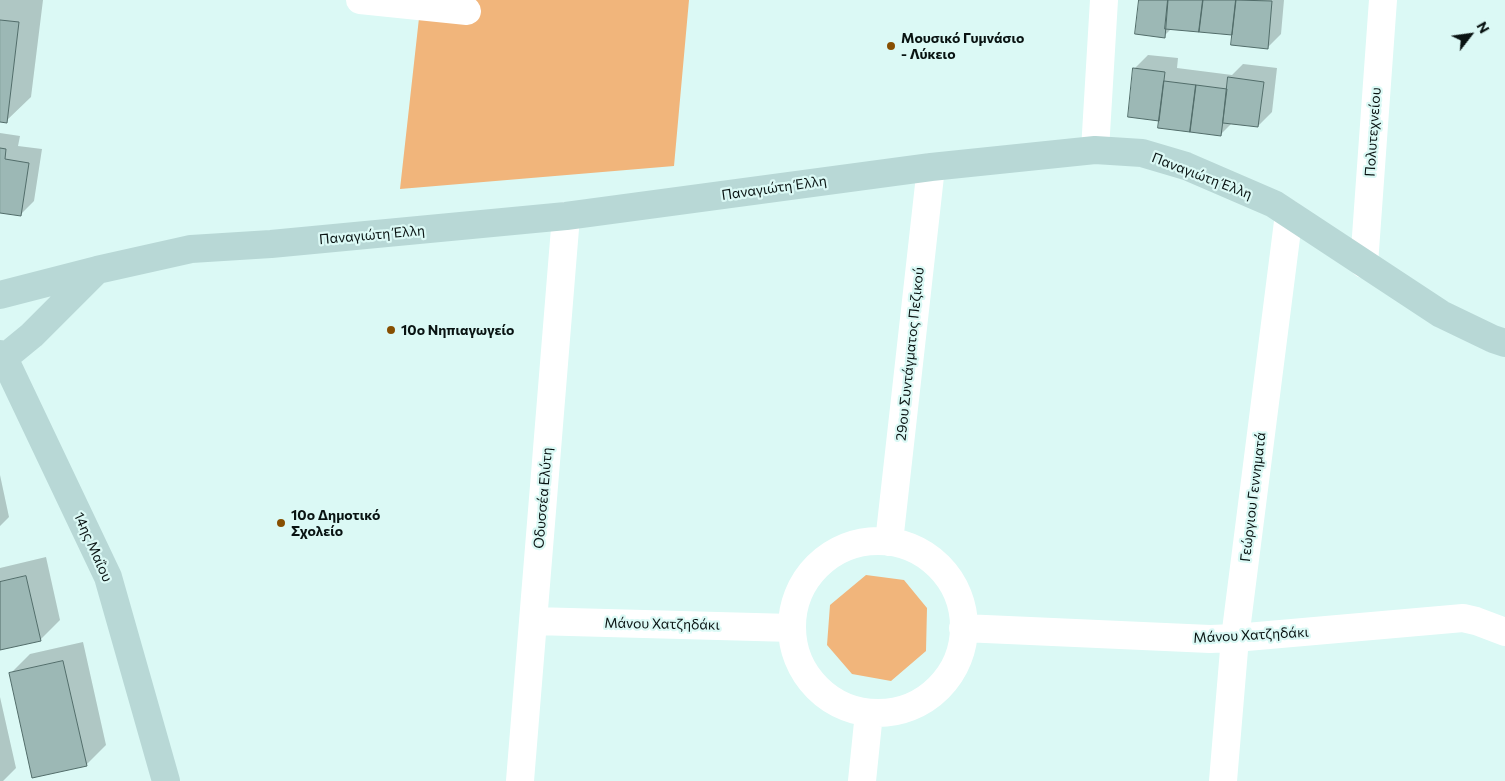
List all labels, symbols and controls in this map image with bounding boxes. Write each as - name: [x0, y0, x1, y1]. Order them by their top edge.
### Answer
- north arrow: [1445, 10, 1495, 60]
- text: N: [1473, 18, 1493, 36]
- place label: Μουσικό Γυμνάσιο - Λύκειο: [901, 30, 1024, 62]
- marker: Μουσικό Γυμνάσιο - Λύκειο: [885, 40, 897, 52]
- street label: Πολυτεχνείου: [1362, 87, 1384, 177]
- street label: Παναγιώτη Έλλη: [1149, 149, 1255, 203]
- street label: Παναγιώτη Έλλη: [720, 172, 828, 204]
- street label: Παναγιώτη Έλλη: [318, 222, 426, 248]
- street label: 29ου Συντάγματος Πεζικού: [893, 266, 927, 442]
- place label: 10ο Νηπιαγωγείο: [401, 322, 514, 338]
- marker: 10ο Νηπιαγωγείο: [385, 324, 397, 336]
- street label: Γεώργιου Γεννηματά: [1237, 431, 1269, 563]
- street label: Οδυσσέα Ελύτη: [530, 447, 556, 549]
- place label: 10ο Δημοτικό Σχολείο: [291, 507, 380, 540]
- street label: 14ης Μαΐου: [70, 510, 116, 584]
- marker: 10ο Δημοτικό Σχολείο: [275, 517, 287, 529]
- street label: Μάνου Χατζηδάκι: [604, 615, 720, 633]
- street label: Μάνου Χατζηδάκι: [1193, 624, 1309, 646]

